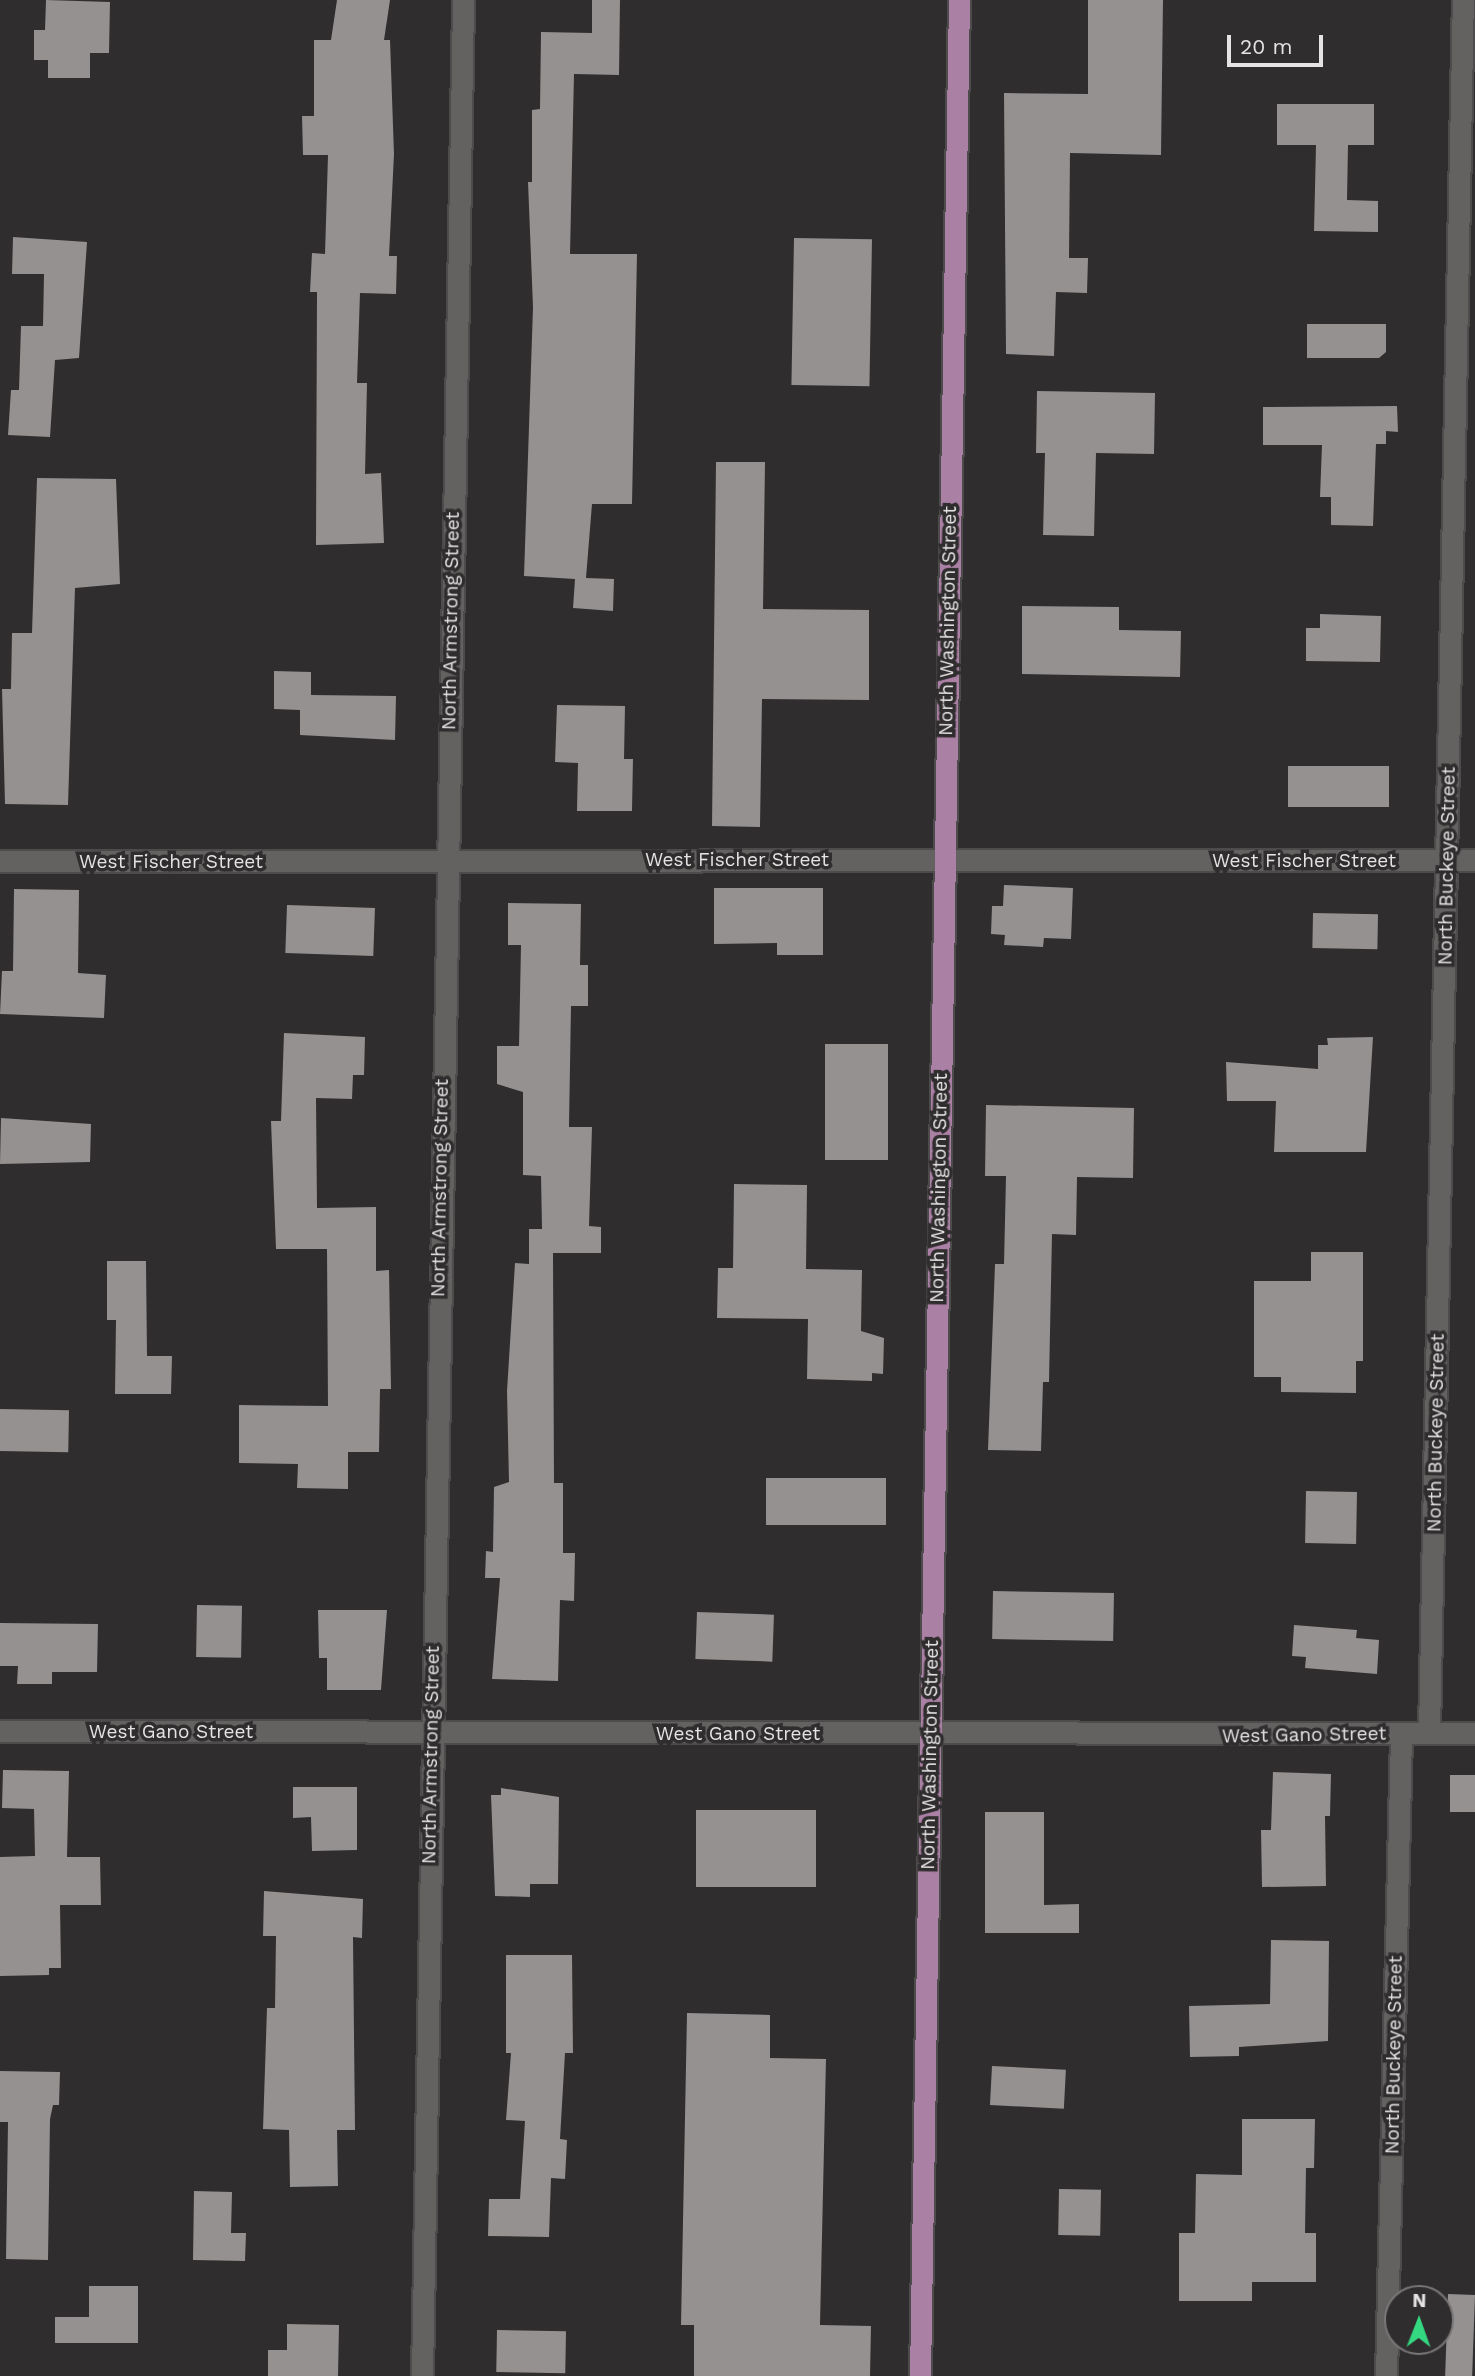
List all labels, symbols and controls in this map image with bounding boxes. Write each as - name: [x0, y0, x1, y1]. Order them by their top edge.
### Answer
- scale bar: [1230, 21, 1326, 65]
- text: 20 m: [1240, 34, 1292, 59]
- street label: North Washington Street: [935, 506, 961, 736]
- street label: North Armstrong Street: [438, 511, 464, 731]
- street label: North Buckeye Street: [1434, 766, 1460, 966]
- street label: West Fischer Street: [645, 849, 829, 871]
- street label: West Fischer Street: [1212, 850, 1396, 872]
- street label: West Fischer Street: [79, 851, 263, 873]
- street label: North Washington Street: [926, 1073, 952, 1303]
- street label: North Armstrong Street: [427, 1078, 453, 1298]
- street label: North Buckeye Street: [1423, 1333, 1449, 1533]
- street label: North Washington Street: [917, 1640, 943, 1870]
- street label: North Armstrong Street: [418, 1645, 444, 1865]
- street label: West Gano Street: [89, 1721, 253, 1743]
- street label: West Gano Street: [1222, 1722, 1386, 1748]
- street label: West Gano Street: [656, 1723, 820, 1745]
- street label: North Buckeye Street: [1381, 1955, 1407, 2155]
- north arrow: [1384, 2285, 1454, 2355]
- text: N: [1412, 2289, 1427, 2312]

